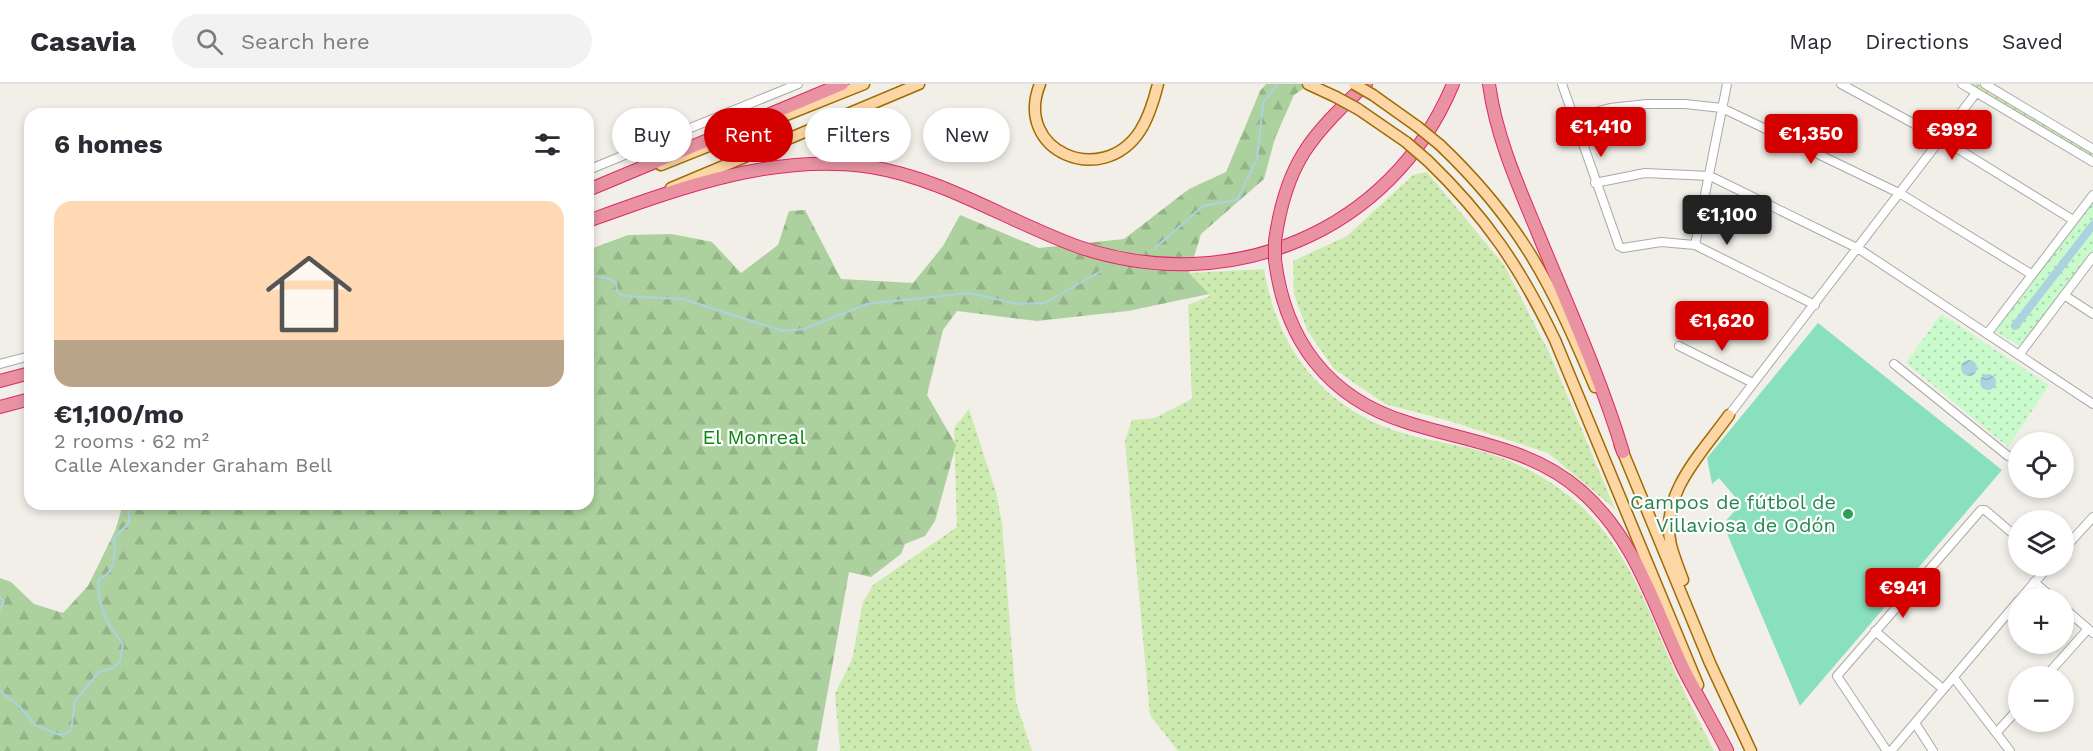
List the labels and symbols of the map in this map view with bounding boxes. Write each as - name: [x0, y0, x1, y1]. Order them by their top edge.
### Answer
- pin: €1,410: [1552, 107, 1650, 158]
- pin: €992: [1916, 110, 1988, 161]
- pin: €1,350: [1762, 114, 1860, 165]
- pin: €1,100: [1678, 195, 1776, 246]
- pin: €1,620: [1673, 301, 1771, 352]
- park label: El Monreal: [702, 425, 806, 449]
- place label: Campos de fútbol de Villaviosa de Odón: [1630, 490, 1836, 537]
- marker: Campos de fútbol de Villaviosa de Odón: [1841, 507, 1855, 521]
- pin: €941: [1867, 568, 1939, 619]

